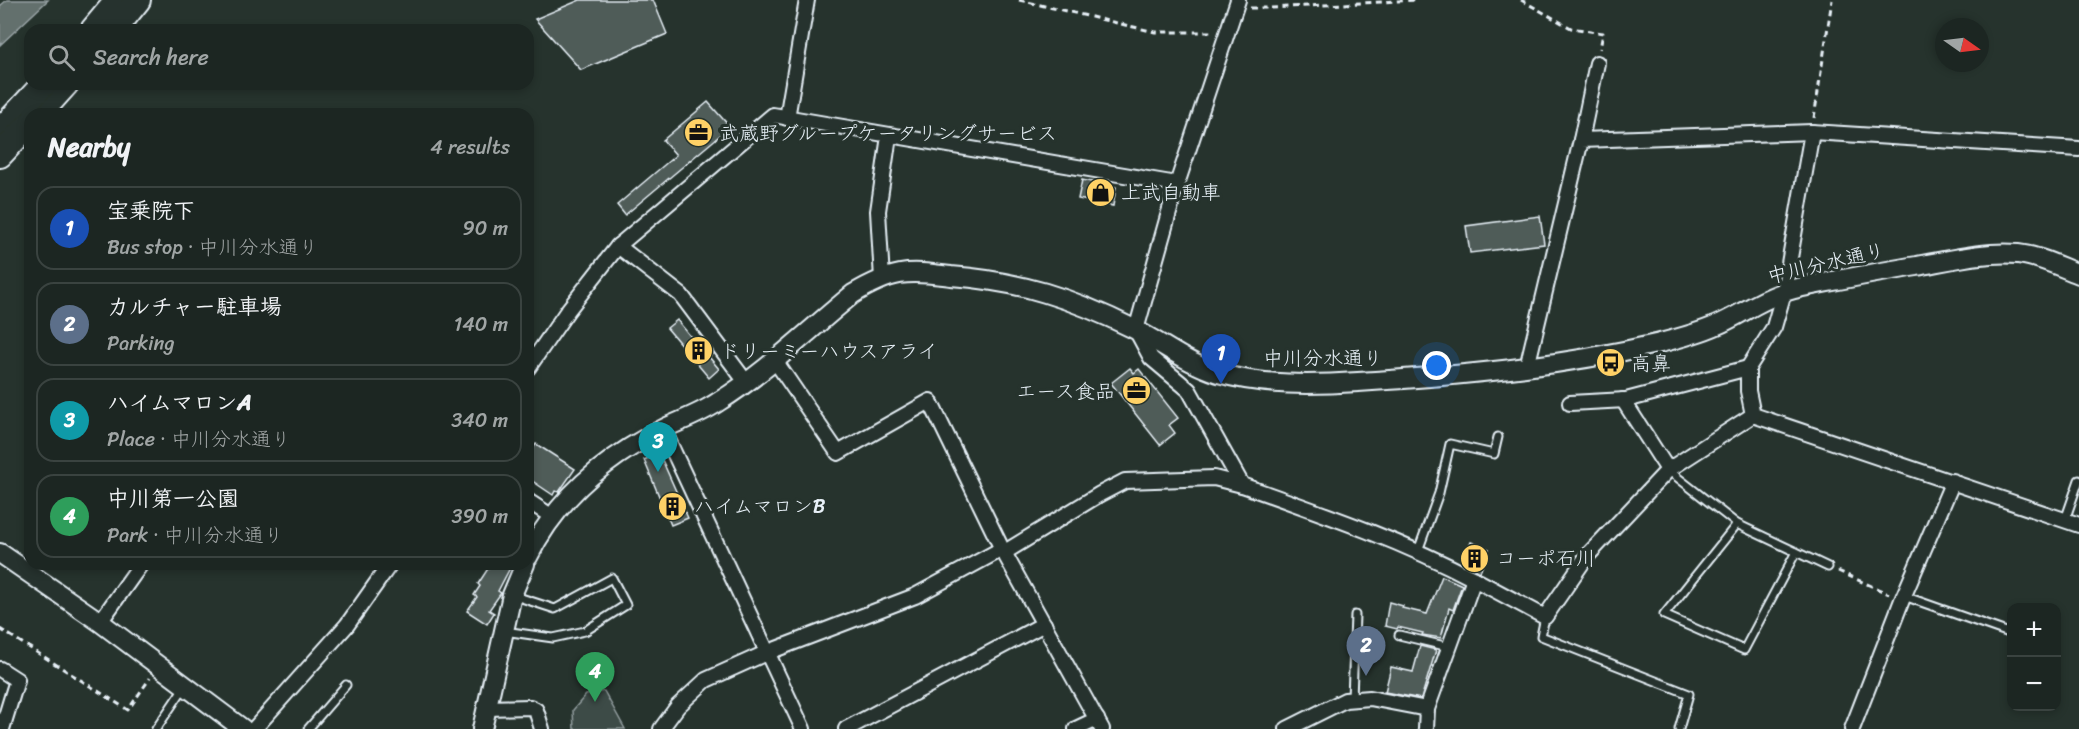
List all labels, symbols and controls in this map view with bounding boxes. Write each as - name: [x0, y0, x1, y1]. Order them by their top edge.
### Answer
- north arrow: [1935, 18, 1989, 72]
- search box: [24, 24, 534, 90]
- text: Search here: [93, 38, 209, 77]
- icon: search: [45, 41, 78, 74]
- place label: 武蔵野グループケータリングサービス: [719, 116, 1057, 151]
- office icon: 武蔵野グループケータリングサービス: [682, 117, 714, 149]
- text: Nearby: [48, 124, 130, 170]
- text: 4 results: [430, 130, 510, 165]
- place label: 上武自動車: [1121, 175, 1221, 210]
- shop icon: 上武自動車: [1084, 176, 1116, 208]
- text: 宝乗院下: [107, 191, 195, 230]
- text: 1: [65, 211, 74, 246]
- text: 90 m: [463, 211, 508, 246]
- text: Bus stop · 中川分水通り: [107, 230, 318, 265]
- street label: 中川分水通り: [1764, 233, 1889, 294]
- text: カルチャー駐車場: [107, 287, 282, 326]
- text: 2: [64, 307, 75, 342]
- text: 140 m: [454, 307, 508, 342]
- text: Parking: [107, 326, 174, 361]
- place label: ドリーミーハウスアライ: [720, 334, 938, 369]
- pin: 1: [1202, 334, 1240, 384]
- building icon: ドリーミーハウスアライ: [683, 335, 715, 367]
- street label: 中川分水通り: [1263, 341, 1383, 376]
- place label: 高鼻: [1631, 346, 1671, 381]
- bus stop icon: 高鼻: [1594, 347, 1626, 379]
- your location: [1422, 351, 1451, 380]
- place label: エース食品: [1016, 374, 1115, 409]
- office icon: エース食品: [1120, 375, 1152, 407]
- text: ハイムマロンA: [107, 383, 252, 422]
- text: 3: [64, 403, 75, 438]
- text: 340 m: [451, 403, 508, 438]
- text: Place · 中川分水通り: [107, 422, 291, 457]
- pin: 3: [638, 422, 678, 472]
- text: 中川第一公園: [107, 479, 239, 518]
- place label: ハイムマロンB: [694, 489, 826, 524]
- building icon: ハイムマロンB: [657, 490, 689, 522]
- text: 4: [63, 499, 76, 534]
- text: 390 m: [452, 499, 508, 534]
- text: Park · 中川分水通り: [107, 518, 284, 553]
- place label: コーポ石川: [1496, 541, 1596, 576]
- building icon: コーポ石川: [1459, 542, 1491, 574]
- map controls: [2007, 603, 2061, 711]
- button: +: [2007, 603, 2061, 657]
- pin: 2: [1346, 626, 1386, 676]
- pin: 4: [576, 652, 614, 702]
- button: −: [2007, 657, 2061, 711]

